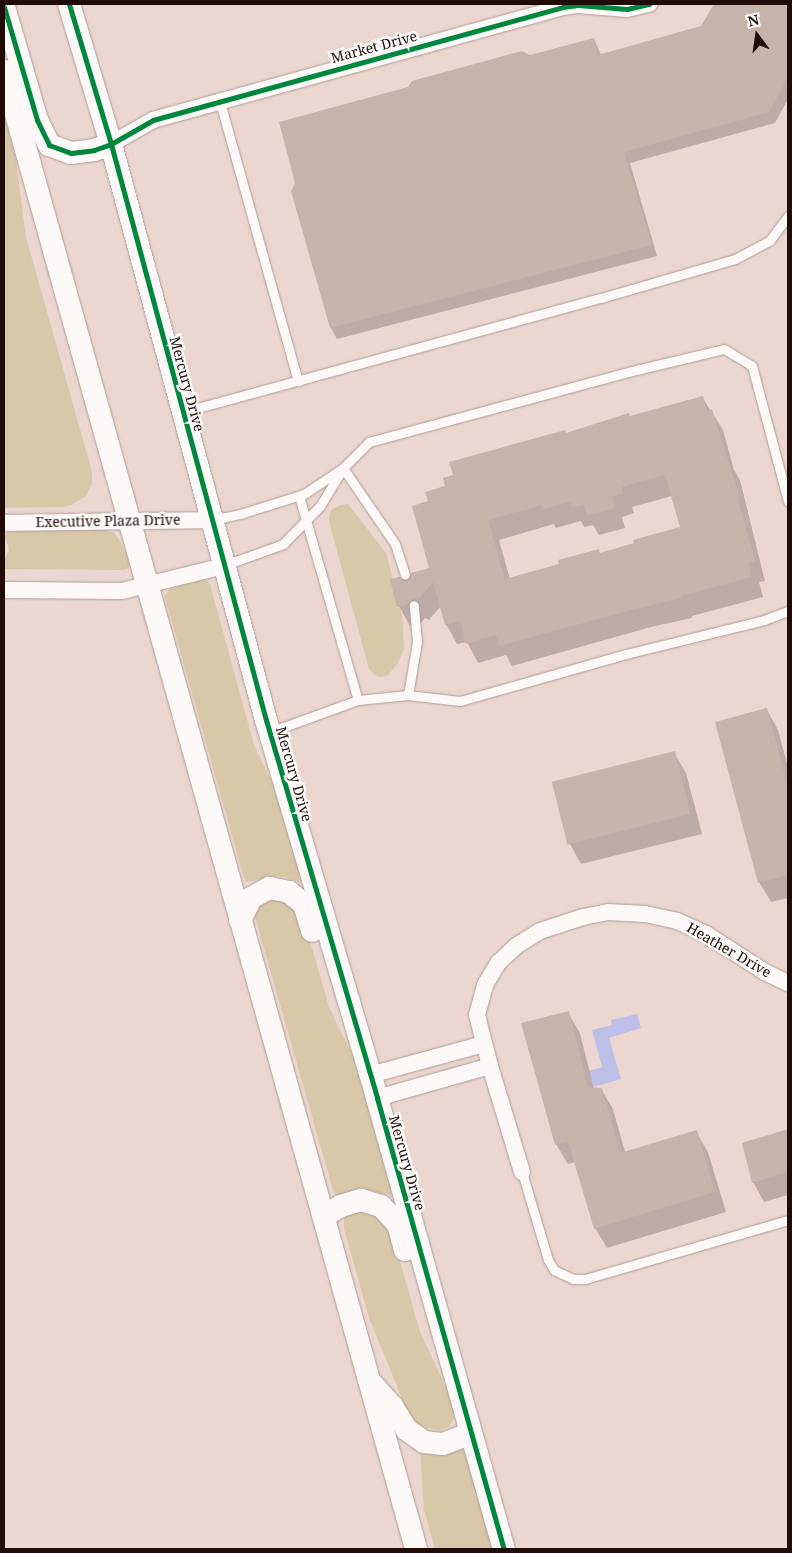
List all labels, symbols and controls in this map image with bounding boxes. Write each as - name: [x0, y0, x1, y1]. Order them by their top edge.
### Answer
- text: N: [746, 9, 761, 31]
- north arrow: [732, 10, 782, 60]
- street label: Market Drive: [329, 27, 419, 67]
- street label: Mercury Drive: [166, 335, 208, 433]
- street label: Executive Plaza Drive: [35, 511, 181, 531]
- street label: Mercury Drive: [272, 725, 316, 823]
- street label: Heather Drive: [684, 919, 774, 981]
- street label: Mercury Drive: [385, 1114, 429, 1212]

